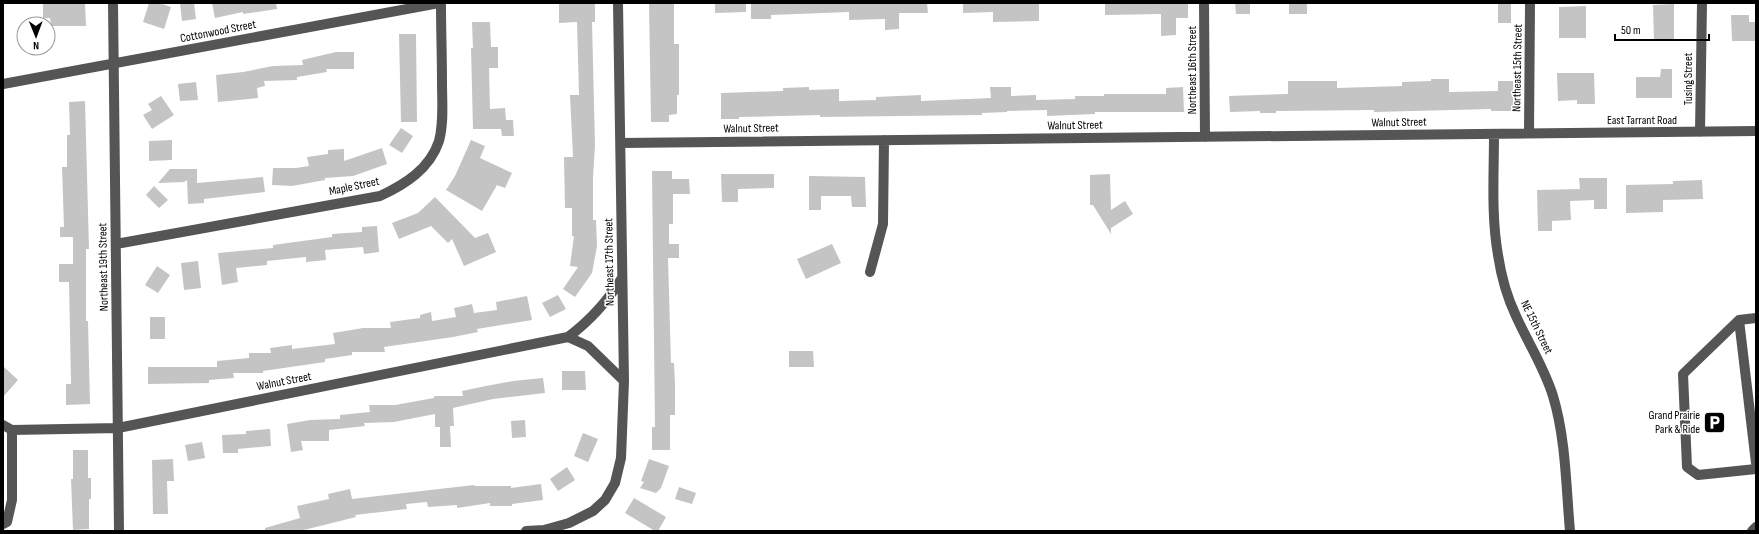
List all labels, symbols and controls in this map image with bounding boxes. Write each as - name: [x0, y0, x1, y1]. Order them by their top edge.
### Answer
- north arrow: [16, 16, 56, 56]
- scale bar: [1615, 16, 1709, 42]
- street label: Cottonwood Street: [179, 17, 258, 46]
- text: 50 m: [1621, 23, 1641, 38]
- street label: Northeast 15th Street: [1509, 24, 1526, 112]
- street label: Northeast 16th Street: [1185, 26, 1200, 114]
- text: N: [33, 39, 39, 52]
- street label: Tusing Street: [1681, 52, 1696, 105]
- street label: East Tarrant Road: [1607, 113, 1677, 128]
- street label: Walnut Street: [1371, 115, 1427, 130]
- street label: Walnut Street: [1047, 118, 1103, 133]
- street label: Walnut Street: [723, 121, 779, 136]
- street label: Maple Street: [328, 174, 381, 199]
- street label: Northeast 17th Street: [601, 218, 618, 306]
- street label: Northeast 19th Street: [95, 222, 112, 311]
- street label: NE 15th Street: [1517, 298, 1556, 357]
- street label: Walnut Street: [255, 369, 313, 394]
- place label: Grand Prairie Park & Ride: [1648, 408, 1700, 437]
- parking icon: Grand Prairie Park & Ride: [1702, 409, 1728, 435]

